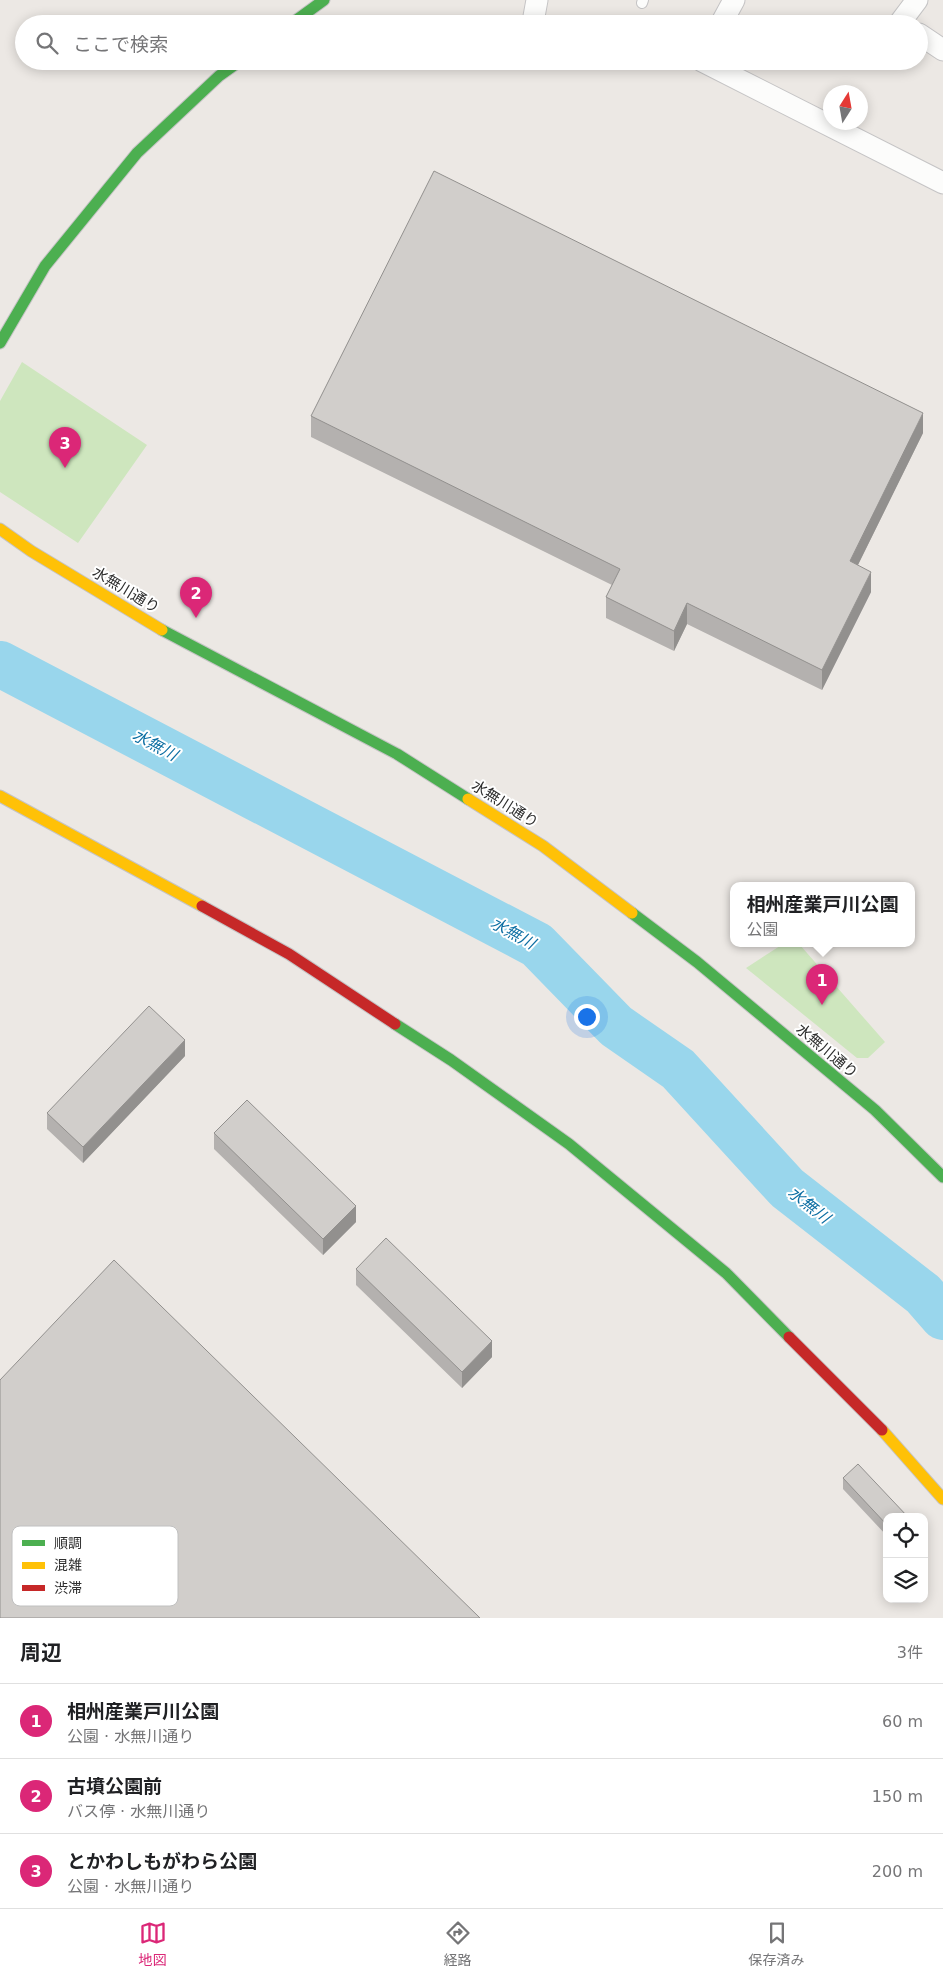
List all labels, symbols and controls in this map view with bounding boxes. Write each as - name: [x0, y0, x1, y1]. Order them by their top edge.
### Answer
- search box: [15, 15, 928, 70]
- icon: search: [33, 29, 61, 57]
- text: ここで検索: [73, 33, 168, 55]
- north arrow: [823, 85, 868, 130]
- pin: 3: [49, 427, 81, 468]
- street label: 水無川通り: [89, 563, 163, 617]
- pin: 2: [180, 577, 212, 618]
- water label: 水無川: [129, 725, 182, 766]
- street label: 水無川通り: [468, 776, 542, 832]
- popup: [730, 882, 915, 947]
- text: 相州産業戸川公園: [746, 893, 899, 915]
- water label: 水無川: [487, 913, 540, 954]
- text: 公園: [746, 920, 779, 939]
- pin: 1: [806, 964, 838, 1005]
- your location: [574, 1004, 600, 1030]
- street label: 水無川通り: [792, 1020, 862, 1082]
- water label: 水無川: [784, 1183, 835, 1228]
- map controls: [883, 1513, 928, 1603]
- button: locate: [883, 1513, 928, 1558]
- legend: [12, 1526, 178, 1606]
- text: 順調: [54, 1535, 82, 1551]
- text: 混雑: [54, 1557, 82, 1573]
- button: layers: [883, 1558, 928, 1603]
- text: 渋滞: [54, 1580, 82, 1596]
- text: 周辺: [20, 1641, 62, 1665]
- text: 3件: [897, 1643, 923, 1662]
- text: 相州産業戸川公園: [67, 1700, 219, 1722]
- text: 1: [30, 1712, 42, 1731]
- text: 60 m: [882, 1712, 923, 1731]
- text: 公園 · 水無川通り: [67, 1727, 194, 1746]
- text: 古墳公園前: [67, 1775, 162, 1797]
- text: 2: [30, 1787, 42, 1806]
- text: 150 m: [872, 1787, 923, 1806]
- text: バス停 · 水無川通り: [67, 1802, 210, 1821]
- text: とかわしもがわら公園: [67, 1850, 257, 1872]
- text: 3: [30, 1862, 42, 1881]
- text: 200 m: [872, 1862, 923, 1881]
- text: 公園 · 水無川通り: [67, 1877, 194, 1896]
- tab: 地図: [139, 1919, 167, 1969]
- tab: 経路: [444, 1919, 472, 1969]
- tab: 保存済み: [749, 1919, 805, 1969]

